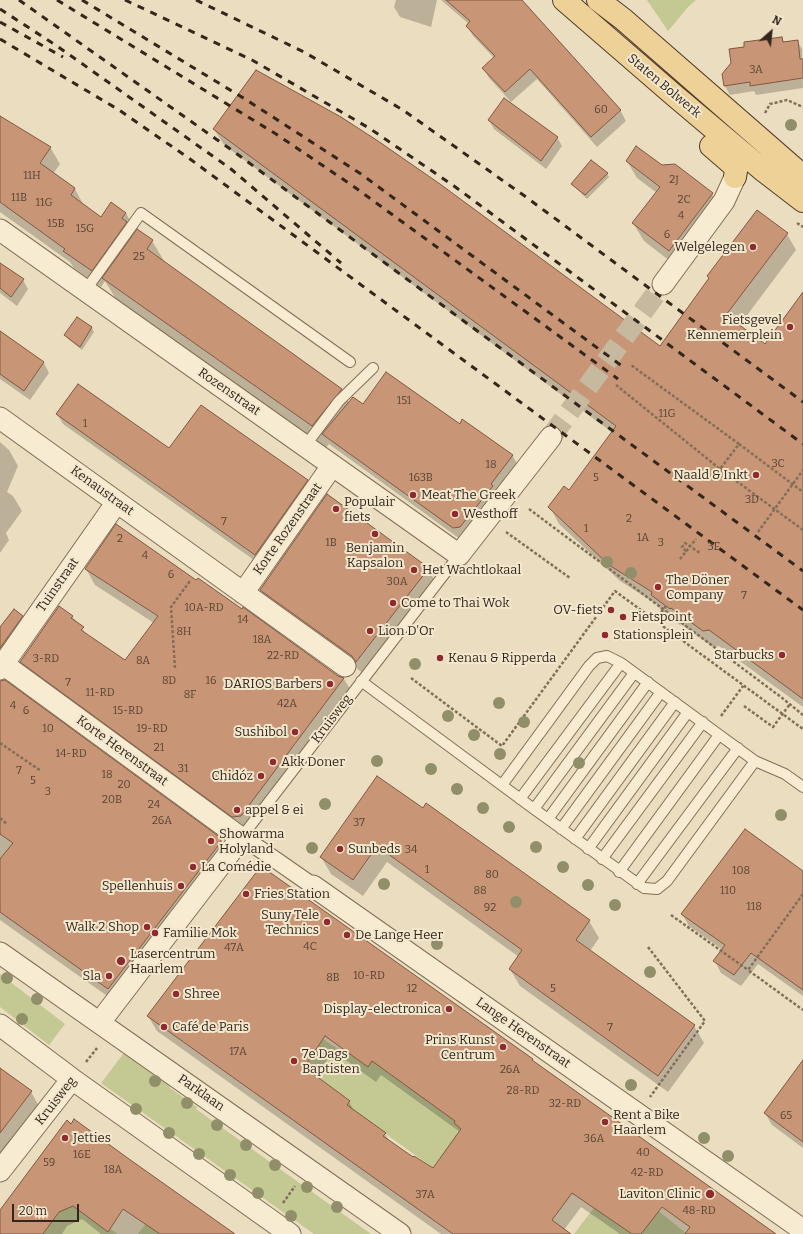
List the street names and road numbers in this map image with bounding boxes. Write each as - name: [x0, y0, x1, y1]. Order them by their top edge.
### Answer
- street label: Staten Bolwerk: [624, 51, 704, 121]
- street label: Rozenstraat: [195, 365, 263, 419]
- street label: Kenaustraat: [67, 463, 137, 519]
- street label: Korte Rozenstraat: [250, 480, 326, 578]
- street label: Tuinstraat: [34, 555, 82, 615]
- street label: Kruisweg: [309, 691, 355, 747]
- street label: Korte Herenstraat: [73, 713, 171, 789]
- street label: Lange Herenstraat: [473, 994, 573, 1072]
- street label: Parklaan: [175, 1071, 227, 1115]
- street label: Kruisweg: [32, 1074, 80, 1128]

